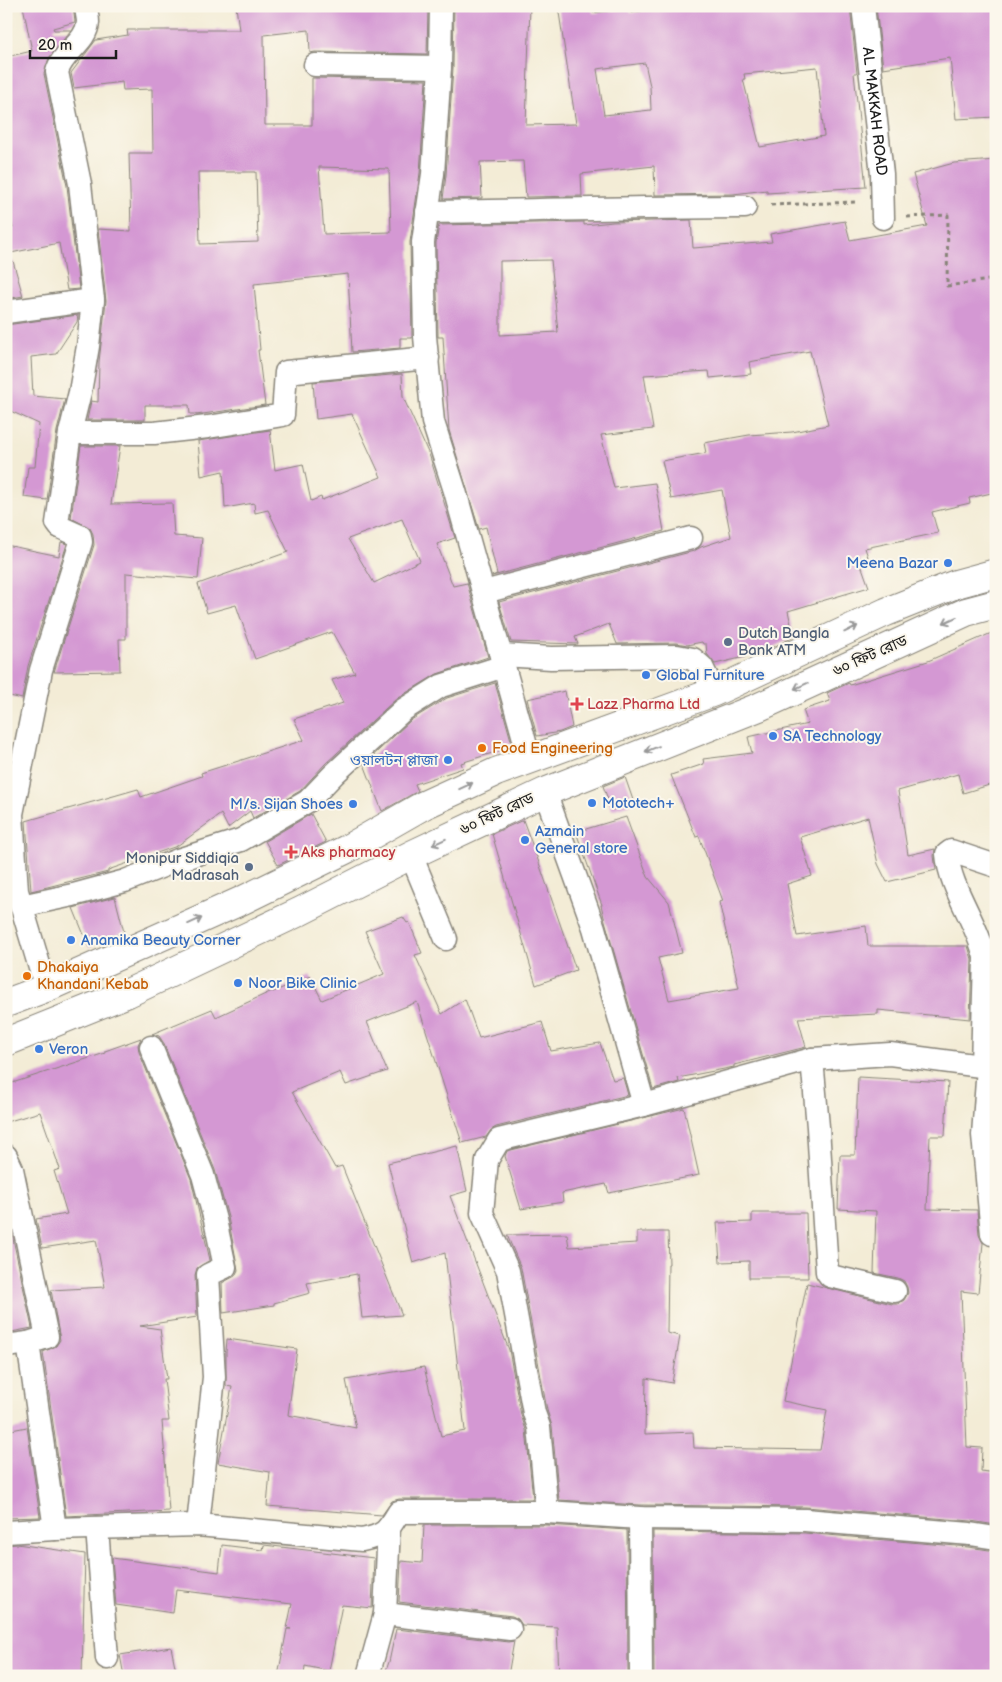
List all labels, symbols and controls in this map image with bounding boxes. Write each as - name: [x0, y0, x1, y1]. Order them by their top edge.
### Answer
- scale bar: [30, 28, 116, 60]
- text: 20 m: [38, 36, 72, 55]
- street label: AL MAKKAH ROAD: [858, 46, 892, 177]
- place label: Meena Bazar: [847, 554, 939, 573]
- marker: Meena Bazar: [942, 557, 954, 569]
- one-way arrow: [943, 615, 958, 625]
- place label: Dutch Bangla Bank ATM: [738, 624, 829, 660]
- one-way arrow: [843, 624, 858, 634]
- street label: ৬০ ফিট রোড: [830, 631, 911, 681]
- marker: Dutch Bangla Bank ATM: [722, 636, 734, 648]
- place label: Global Furniture: [656, 666, 765, 685]
- marker: Global Furniture: [640, 669, 652, 681]
- one-way arrow: [794, 682, 809, 692]
- place label: Lazz Pharma Ltd: [587, 695, 700, 714]
- marker: Lazz Pharma Ltd: [571, 698, 583, 710]
- place label: SA Technology: [783, 727, 882, 746]
- marker: SA Technology: [767, 730, 779, 742]
- place label: Food Engineering: [492, 739, 613, 758]
- marker: Food Engineering: [476, 742, 488, 754]
- one-way arrow: [645, 745, 660, 755]
- place label: ওয়ালটন প্লাজা: [350, 751, 439, 770]
- marker: ওয়ালটন প্লাজা: [442, 754, 454, 766]
- one-way arrow: [458, 781, 473, 790]
- street label: ৬০ ফিট রোড: [457, 788, 537, 839]
- place label: Mototech+: [602, 794, 675, 813]
- place label: M/s. Sijan Shoes: [230, 795, 344, 814]
- marker: Mototech+: [586, 797, 598, 809]
- marker: M/s. Sijan Shoes: [347, 798, 359, 810]
- place label: Azmain General store: [535, 822, 628, 858]
- marker: Azmain General store: [519, 834, 531, 846]
- one-way arrow: [431, 837, 446, 847]
- place label: Aks pharmacy: [301, 843, 396, 862]
- marker: Aks pharmacy: [285, 846, 297, 858]
- place label: Monipur Siddiqia Madrasah: [125, 849, 239, 885]
- marker: Monipur Siddiqia Madrasah: [243, 861, 255, 873]
- one-way arrow: [187, 915, 202, 925]
- place label: Anamika Beauty Corner: [81, 931, 241, 950]
- marker: Anamika Beauty Corner: [65, 934, 77, 946]
- place label: Dhakaiya Khandani Kebab: [37, 958, 149, 994]
- marker: Dhakaiya Khandani Kebab: [21, 970, 33, 982]
- place label: Noor Bike Clinic: [248, 974, 357, 993]
- marker: Noor Bike Clinic: [232, 977, 244, 989]
- place label: Veron: [49, 1040, 88, 1059]
- marker: Veron: [33, 1043, 45, 1055]

